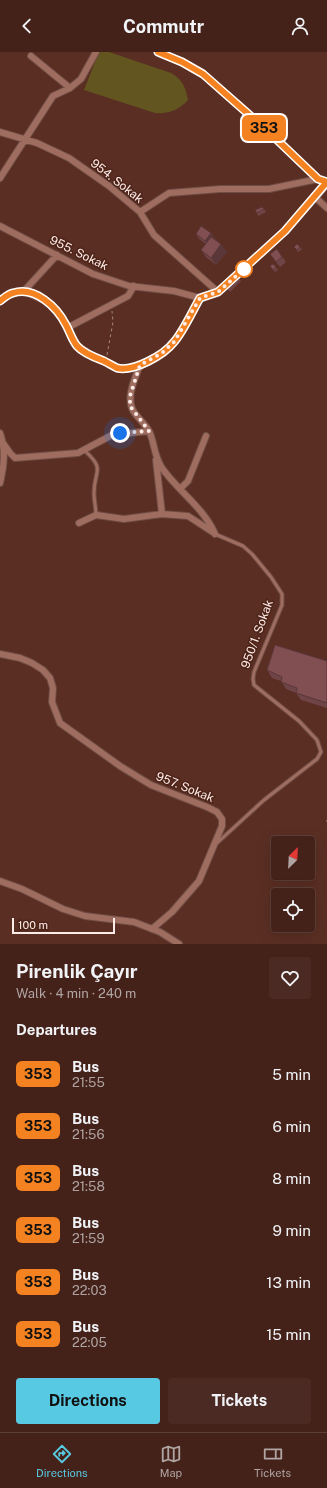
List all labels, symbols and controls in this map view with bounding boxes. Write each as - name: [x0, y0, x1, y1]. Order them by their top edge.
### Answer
- icon: back: [16, 15, 38, 37]
- icon: person: [289, 15, 311, 37]
- text: Commutr: [123, 16, 204, 37]
- line badge: 353: [241, 115, 287, 141]
- text: 353: [250, 120, 278, 136]
- street label: 954. Sokak: [88, 156, 146, 206]
- street label: 955. Sokak: [48, 233, 111, 273]
- unlabelled marker: [235, 260, 253, 278]
- your location: [110, 423, 130, 443]
- street label: 950/1. Sokak: [238, 598, 276, 670]
- street label: 957. Sokak: [154, 769, 216, 805]
- north arrow: [271, 836, 315, 880]
- map controls: [271, 836, 315, 932]
- button: locate: [271, 888, 315, 932]
- scale bar: [12, 916, 115, 935]
- text: 100 m: [18, 919, 48, 931]
- button: heart: [269, 957, 311, 999]
- text: Pirenlik Çayır: [16, 960, 138, 982]
- text: Walk · 4 min · 240 m: [16, 986, 136, 1001]
- text: Departures: [16, 1021, 97, 1038]
- text: Bus: [72, 1058, 99, 1075]
- text: 353: [24, 1066, 52, 1082]
- text: 5 min: [272, 1066, 311, 1083]
- text: 21:55: [72, 1075, 105, 1090]
- text: Bus: [72, 1110, 99, 1127]
- text: 353: [24, 1118, 52, 1134]
- text: 6 min: [273, 1118, 311, 1135]
- text: 21:56: [72, 1127, 104, 1142]
- text: Bus: [72, 1162, 99, 1179]
- text: 353: [24, 1170, 52, 1186]
- text: 8 min: [272, 1170, 311, 1187]
- text: 21:58: [72, 1179, 105, 1194]
- text: Bus: [72, 1214, 99, 1231]
- text: 353: [24, 1222, 52, 1238]
- text: 9 min: [273, 1222, 311, 1239]
- text: 21:59: [72, 1231, 105, 1246]
- text: Bus: [72, 1266, 99, 1283]
- text: 353: [24, 1274, 52, 1290]
- text: 13 min: [266, 1274, 311, 1291]
- text: 22:03: [72, 1283, 107, 1298]
- text: Bus: [72, 1318, 99, 1335]
- text: 353: [24, 1326, 52, 1342]
- text: 15 min: [266, 1326, 311, 1343]
- text: 22:05: [72, 1335, 107, 1350]
- button: Directions: [16, 1378, 160, 1424]
- button: Tickets: [168, 1378, 311, 1424]
- tab: Directions: [36, 1443, 88, 1479]
- tab: Map: [160, 1443, 182, 1479]
- tab: Tickets: [254, 1443, 291, 1479]

